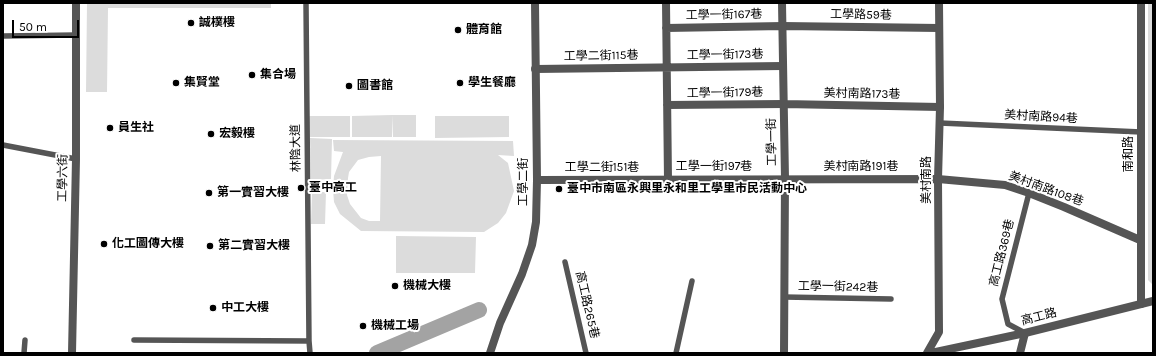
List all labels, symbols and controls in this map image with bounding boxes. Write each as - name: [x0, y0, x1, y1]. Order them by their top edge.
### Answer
- street label: 工學一街167巷: [686, 7, 762, 23]
- street label: 工學路59巷: [830, 7, 892, 23]
- scale bar: [14, 12, 81, 38]
- place label: 誠樸樓: [199, 16, 235, 30]
- marker: 誠樸樓: [186, 18, 196, 28]
- text: 50 m: [19, 20, 47, 34]
- place label: 體育館: [466, 23, 502, 37]
- marker: 體育館: [453, 25, 463, 35]
- street label: 工學一街173巷: [687, 47, 763, 63]
- street label: 工學二街115巷: [564, 48, 638, 64]
- place label: 集合場: [260, 68, 296, 82]
- marker: 集合場: [247, 70, 257, 80]
- place label: 集賢堂: [184, 76, 220, 90]
- place label: 學生餐廳: [468, 76, 516, 90]
- marker: 集賢堂: [171, 78, 181, 88]
- marker: 學生餐廳: [455, 78, 465, 88]
- place label: 圖書館: [357, 79, 393, 93]
- marker: 圖書館: [344, 81, 354, 91]
- street label: 工學一街179巷: [687, 85, 763, 101]
- street label: 美村南路173巷: [824, 86, 900, 102]
- street label: 美村南路94巷: [1004, 108, 1078, 126]
- street label: 工學一街: [764, 118, 780, 166]
- place label: 員生社: [118, 121, 154, 135]
- marker: 員生社: [105, 123, 115, 133]
- street label: 林陰大道: [288, 124, 304, 172]
- place label: 宏毅樓: [219, 127, 255, 141]
- marker: 宏毅樓: [206, 129, 216, 139]
- street label: 南和路: [1122, 136, 1136, 172]
- street label: 工學六街: [55, 154, 71, 202]
- street label: 美村南路: [920, 156, 934, 204]
- street label: 工學二街: [517, 158, 531, 206]
- street label: 工學一街197巷: [676, 160, 752, 174]
- street label: 美村南路191巷: [824, 160, 898, 174]
- street label: 工學二街151巷: [565, 161, 639, 175]
- street label: 美村南路108巷: [1007, 169, 1085, 209]
- place label: 臺中高工: [309, 181, 357, 195]
- place label: 臺中市南區永興里永和里工學里市民活動中心: [567, 182, 807, 196]
- marker: 臺中高工: [296, 183, 306, 193]
- marker: 臺中市南區永興里永和里工學里市民活動中心: [554, 184, 564, 194]
- place label: 第一實習大樓: [217, 186, 289, 200]
- marker: 第一實習大樓: [204, 188, 214, 198]
- street label: 高工路369巷: [987, 218, 1017, 288]
- place label: 化工圖傳大樓: [112, 237, 184, 251]
- marker: 化工圖傳大樓: [99, 239, 109, 249]
- place label: 第二實習大樓: [218, 239, 290, 253]
- marker: 第二實習大樓: [205, 241, 215, 251]
- street label: 高工路265巷: [572, 270, 602, 340]
- place label: 機械大樓: [403, 279, 451, 293]
- street label: 工學一街242巷: [798, 279, 878, 295]
- marker: 機械大樓: [390, 281, 400, 291]
- place label: 中工大樓: [221, 301, 269, 315]
- marker: 中工大樓: [208, 303, 218, 313]
- street label: 高工路: [1020, 306, 1058, 328]
- place label: 機械工場: [371, 319, 419, 333]
- marker: 機械工場: [358, 321, 368, 331]

